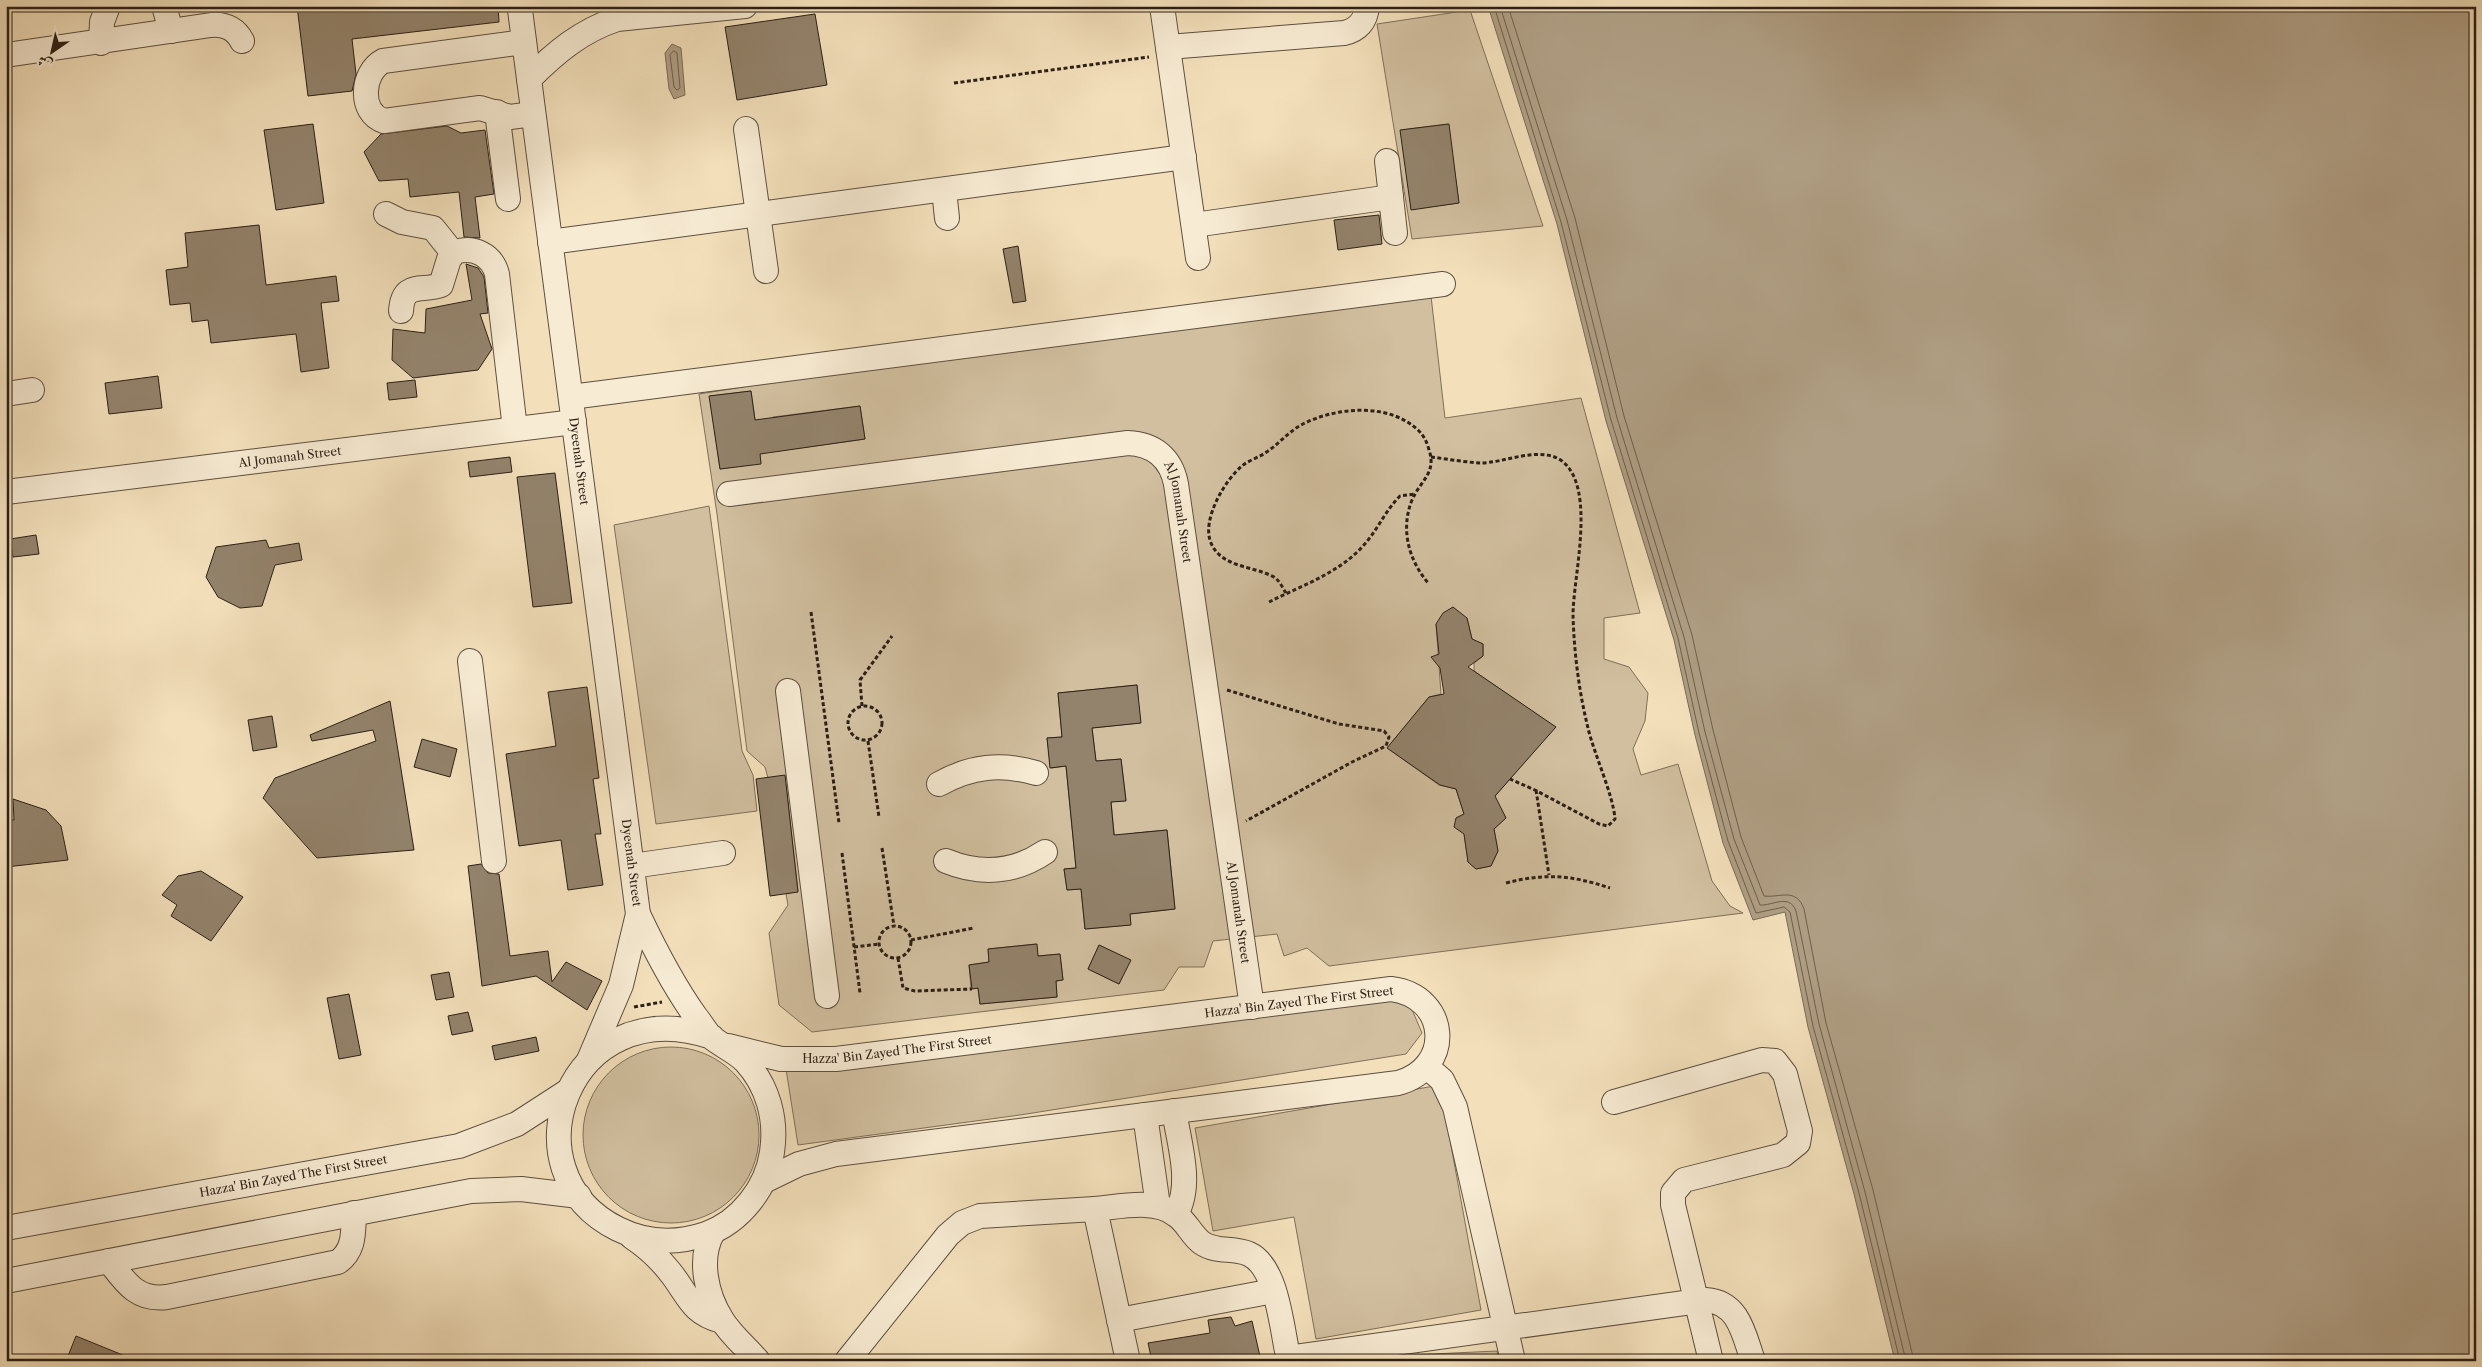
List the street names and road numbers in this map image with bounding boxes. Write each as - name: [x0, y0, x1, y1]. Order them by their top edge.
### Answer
- street label: Dyeenah Street: [566, 416, 593, 507]
- street label: Al Jomanah Street: [237, 443, 343, 470]
- street label: Al Jomanah Street: [1161, 457, 1195, 564]
- street label: Dyeenah Street: [619, 818, 645, 908]
- street label: Al Jomanah Street: [1224, 859, 1254, 965]
- street label: Hazza' Bin Zayed The First Street: [1204, 982, 1395, 1021]
- street label: Hazza' Bin Zayed The First Street: [802, 1031, 993, 1066]
- street label: Hazza' Bin Zayed The First Street: [198, 1151, 389, 1200]

